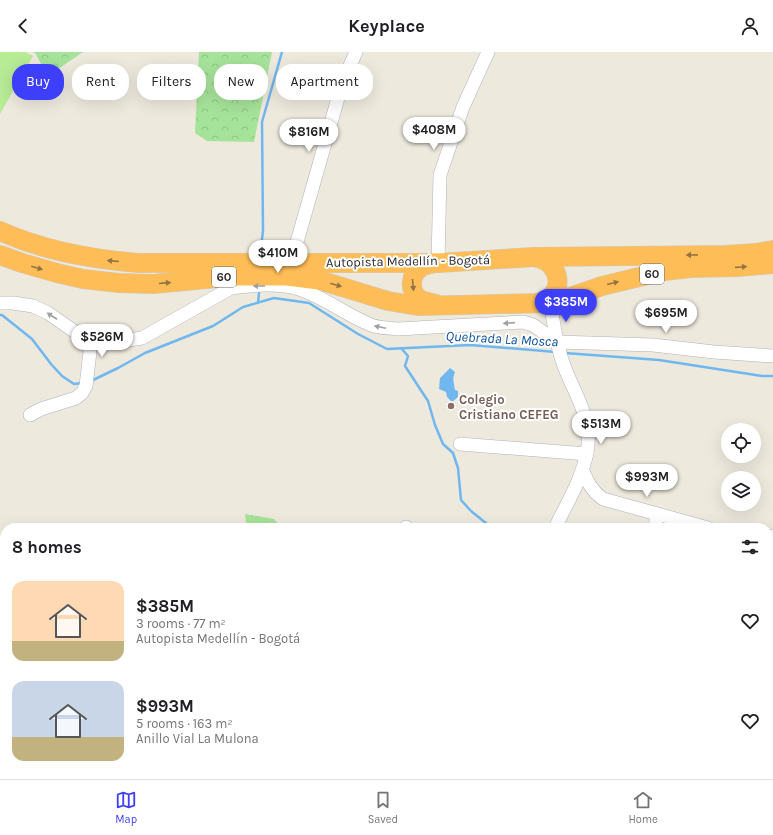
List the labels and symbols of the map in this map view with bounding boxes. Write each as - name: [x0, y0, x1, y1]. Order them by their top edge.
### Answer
- pin: $408M: [406, 117, 462, 151]
- pin: $816M: [281, 119, 337, 153]
- pin: $410M: [250, 240, 306, 274]
- street label: Autopista Medellín - Bogotá: [326, 252, 490, 270]
- one-way arrow: [685, 252, 698, 258]
- one-way arrow: [107, 257, 119, 264]
- one-way arrow: [735, 263, 747, 270]
- road number: 60: [640, 264, 664, 284]
- one-way arrow: [30, 265, 43, 271]
- road number: 60: [212, 267, 236, 287]
- one-way arrow: [159, 279, 171, 286]
- one-way arrow: [409, 279, 416, 291]
- one-way arrow: [607, 280, 619, 286]
- one-way arrow: [330, 282, 342, 288]
- one-way arrow: [252, 283, 265, 289]
- pin: $385M: [538, 289, 594, 323]
- pin: $695M: [638, 300, 694, 334]
- one-way arrow: [46, 313, 58, 320]
- one-way arrow: [503, 319, 515, 326]
- one-way arrow: [374, 323, 386, 329]
- pin: $526M: [74, 324, 130, 358]
- water label: Quebrada La Mosca: [445, 328, 559, 350]
- place label: Colegio Cristiano CEFEG: [459, 392, 559, 422]
- marker: Colegio Cristiano CEFEG: [446, 401, 456, 411]
- pin: $513M: [573, 411, 629, 445]
- pin: $993M: [619, 464, 675, 498]

